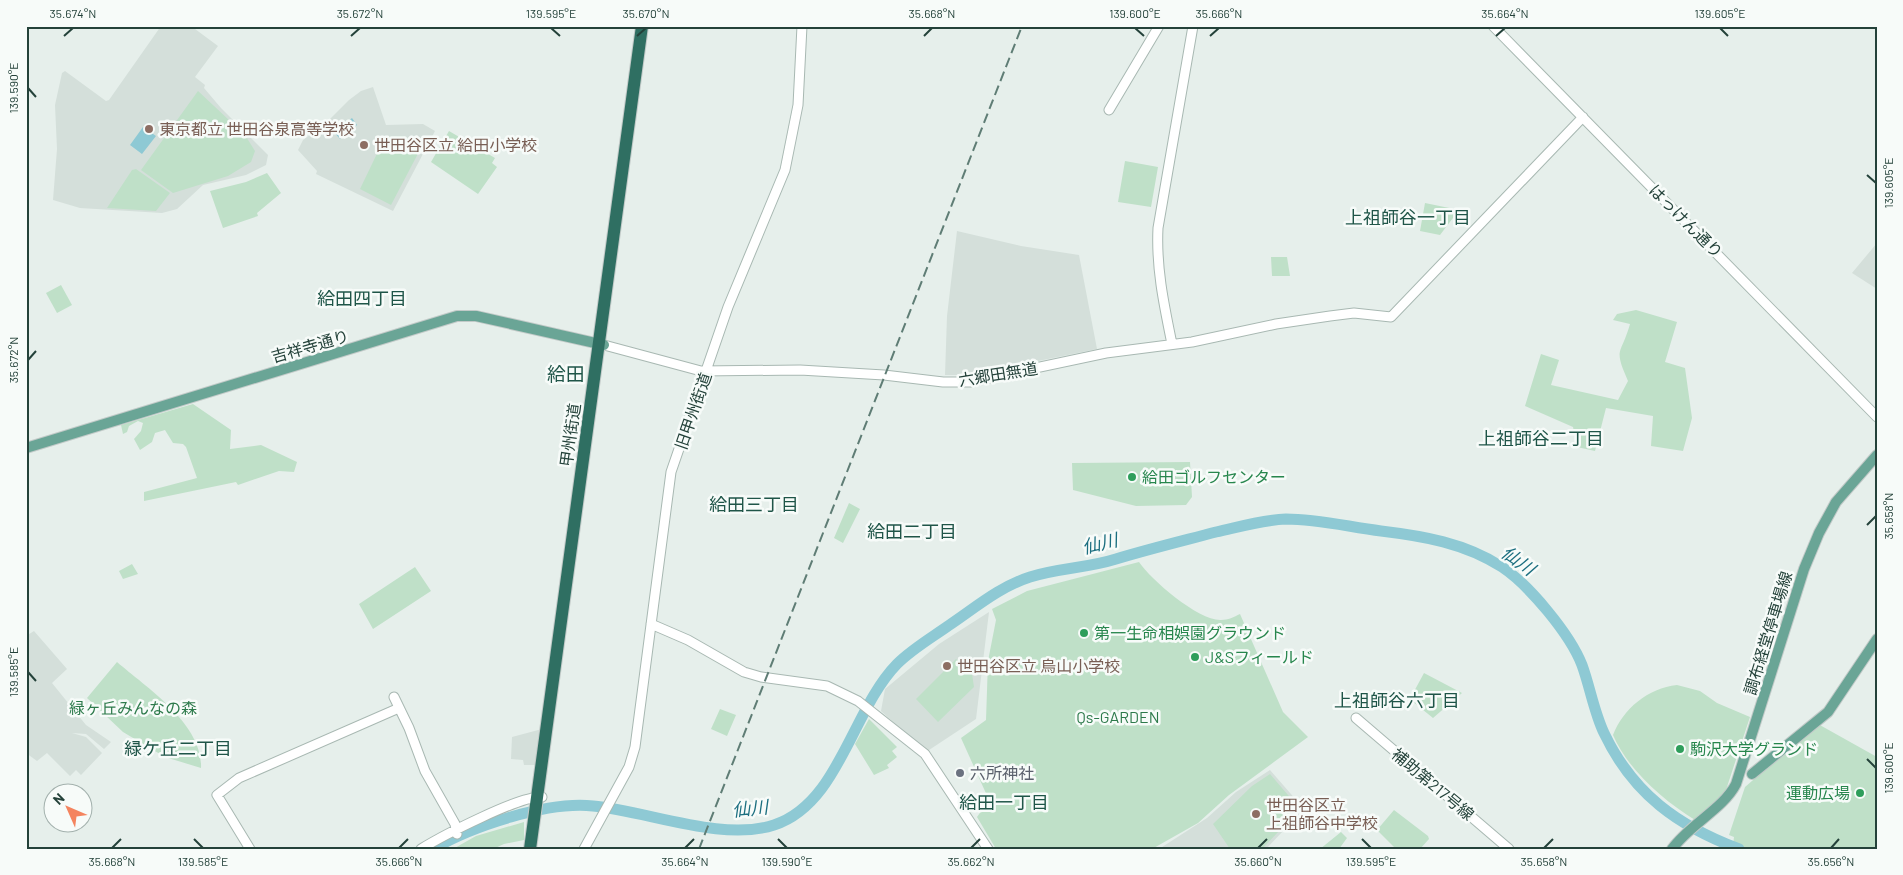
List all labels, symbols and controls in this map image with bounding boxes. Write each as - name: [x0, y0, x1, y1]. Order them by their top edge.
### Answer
- text: 35.674°N: [50, 6, 96, 20]
- text: 35.672°N: [337, 6, 383, 20]
- text: 139.595°E: [526, 6, 576, 20]
- text: 35.670°N: [622, 6, 670, 20]
- text: 35.668°N: [909, 6, 955, 20]
- text: 139.600°E: [1109, 6, 1161, 20]
- text: 35.666°N: [1196, 6, 1242, 20]
- text: 35.664°N: [1481, 6, 1529, 20]
- text: 139.605°E: [1695, 6, 1745, 20]
- text: 139.590°E: [6, 62, 20, 114]
- place label: 東京都立 世田谷泉高等学校: [159, 119, 354, 138]
- marker: 東京都立 世田谷泉高等学校: [143, 123, 155, 135]
- place label: 世田谷区立 給田小学校: [374, 135, 537, 154]
- marker: 世田谷区立 給田小学校: [358, 139, 370, 151]
- text: 139.605°E: [1881, 158, 1895, 208]
- street label: はっけん通り: [1646, 180, 1727, 261]
- district label: 上祖師谷一丁目: [1345, 206, 1471, 228]
- district label: 給田四丁目: [317, 287, 407, 309]
- street label: 吉祥寺通り: [269, 325, 351, 366]
- text: 35.672°N: [6, 337, 20, 383]
- street label: 六郷田無道: [957, 358, 1039, 389]
- district label: 給田: [547, 362, 585, 385]
- street label: 旧甲州街道: [671, 370, 715, 452]
- street label: 甲州街道: [556, 402, 583, 468]
- district label: 上祖師谷二丁目: [1478, 427, 1604, 449]
- place label: 給田ゴルフセンター: [1142, 467, 1286, 486]
- marker: 給田ゴルフセンター: [1126, 471, 1138, 483]
- district label: 給田三丁目: [709, 493, 799, 515]
- text: 35.658°N: [1881, 493, 1895, 539]
- district label: 給田二丁目: [867, 520, 957, 542]
- water label: 仙川: [1080, 528, 1122, 558]
- water label: 仙川: [1498, 541, 1541, 581]
- street label: 調布経堂停車場線: [1740, 569, 1795, 697]
- place label: 第一生命相娯園グラウンド: [1094, 623, 1286, 642]
- marker: 第一生命相娯園グラウンド: [1078, 627, 1090, 639]
- text: 139.585°E: [6, 647, 20, 697]
- place label: J&Sフィールド: [1205, 647, 1314, 666]
- marker: J&Sフィールド: [1189, 651, 1201, 663]
- place label: 世田谷区立 烏山小学校: [957, 656, 1120, 675]
- marker: 世田谷区立 烏山小学校: [941, 660, 953, 672]
- district label: 上祖師谷六丁目: [1334, 689, 1460, 711]
- park label: 緑ヶ丘みんなの森: [69, 698, 197, 717]
- park label: Qs-GARDEN: [1077, 707, 1159, 726]
- district label: 緑ケ丘二丁目: [124, 737, 232, 759]
- place label: 駒沢大学グランド: [1690, 739, 1818, 758]
- text: 139.600°E: [1881, 742, 1895, 794]
- marker: 駒沢大学グランド: [1674, 743, 1686, 755]
- street label: 補助第217号線: [1388, 744, 1478, 824]
- place label: 六所神社: [970, 763, 1034, 782]
- marker: 六所神社: [954, 767, 966, 779]
- north arrow: [42, 782, 92, 832]
- place label: 運動広場: [1786, 783, 1850, 802]
- marker: 運動広場: [1854, 787, 1866, 799]
- text: N: [49, 789, 68, 808]
- district label: 給田一丁目: [959, 791, 1049, 813]
- water label: 仙川: [731, 795, 771, 821]
- place label: 世田谷区立 上祖師谷中学校: [1266, 795, 1378, 832]
- marker: 世田谷区立 上祖師谷中学校: [1250, 808, 1262, 820]
- text: 35.668°N: [89, 854, 135, 868]
- text: 139.585°E: [178, 854, 228, 868]
- text: 35.666°N: [376, 854, 422, 868]
- text: 35.664°N: [661, 854, 709, 868]
- text: 139.590°E: [761, 854, 813, 868]
- text: 35.662°N: [947, 854, 995, 868]
- text: 35.660°N: [1234, 854, 1282, 868]
- text: 139.595°E: [1346, 854, 1396, 868]
- text: 35.658°N: [1521, 854, 1567, 868]
- text: 35.656°N: [1808, 854, 1854, 868]

